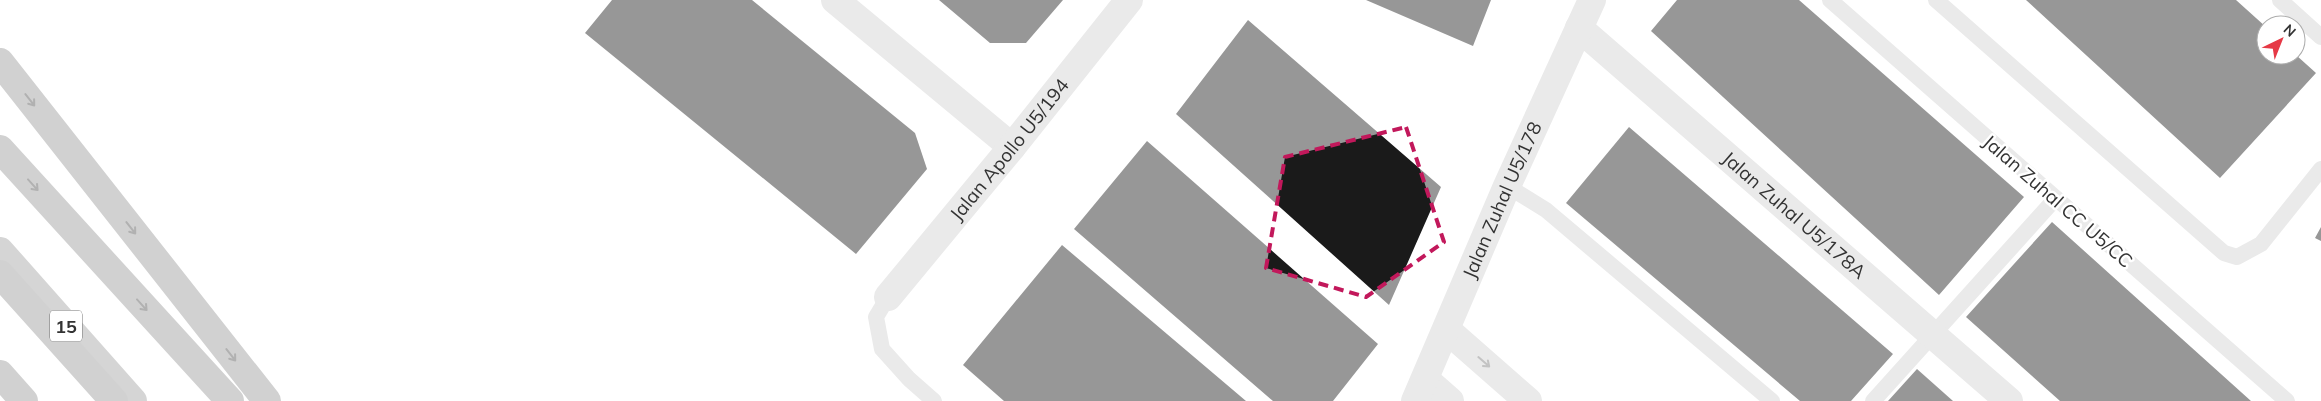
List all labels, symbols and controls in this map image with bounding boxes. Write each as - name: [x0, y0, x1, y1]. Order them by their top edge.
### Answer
- north arrow: [2256, 15, 2306, 65]
- text: N: [2280, 20, 2300, 41]
- street label: Jalan Apollo U5/194: [944, 74, 1074, 225]
- one-way arrow: [25, 93, 36, 106]
- street label: Jalan Zuhal U5/178: [1457, 118, 1547, 282]
- street label: Jalan Zuhal CC U5/CC: [1978, 129, 2138, 273]
- street label: Jalan Zuhal U5/178A: [1717, 146, 1871, 284]
- one-way arrow: [27, 179, 39, 192]
- one-way arrow: [125, 221, 136, 234]
- one-way arrow: [136, 299, 148, 312]
- road number: 15: [50, 310, 82, 342]
- one-way arrow: [226, 349, 237, 362]
- one-way arrow: [1477, 356, 1490, 368]

